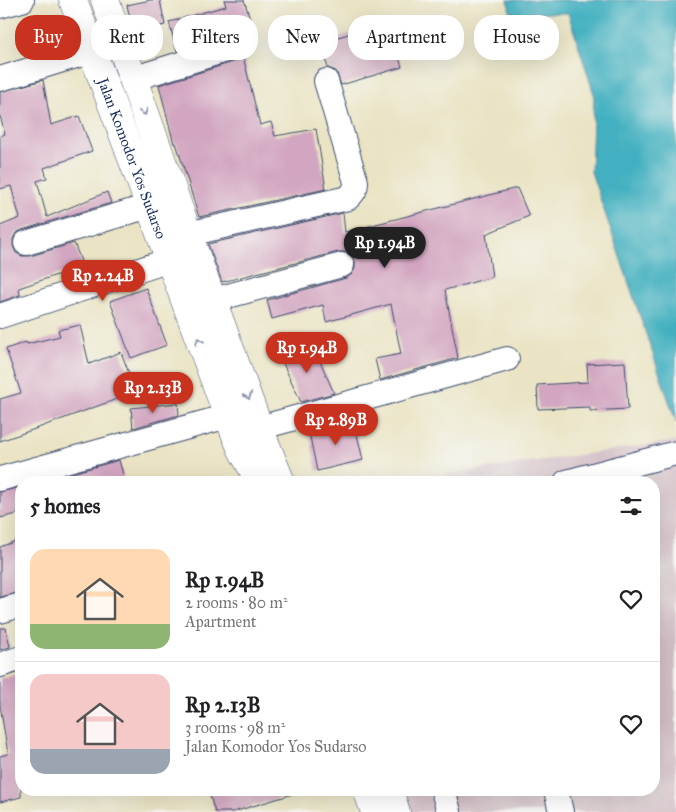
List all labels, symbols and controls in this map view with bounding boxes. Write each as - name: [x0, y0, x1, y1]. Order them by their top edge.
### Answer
- chip: Buy: [15, 15, 81, 60]
- chip: Rent: [91, 15, 163, 60]
- chip: Filters: [173, 15, 258, 60]
- chip: New: [268, 15, 338, 60]
- chip: Apartment: [348, 15, 464, 60]
- chip: House: [474, 15, 559, 60]
- street label: Jalan Komodor Yos Sudarso: [92, 74, 170, 242]
- one-way arrow: [138, 107, 148, 116]
- pin: Rp 1.94B: [333, 226, 437, 269]
- text: Rp 1.94B: [355, 233, 415, 252]
- pin: Rp 2.24B: [51, 260, 155, 302]
- text: Rp 2.24B: [72, 266, 134, 285]
- pin: Rp 1.94B: [255, 332, 359, 374]
- one-way arrow: [195, 338, 205, 346]
- text: Rp 1.94B: [277, 338, 337, 357]
- pin: Rp 2.13B: [101, 372, 205, 414]
- text: Rp 2.13B: [124, 378, 182, 397]
- one-way arrow: [242, 392, 252, 400]
- pin: Rp 2.89B: [284, 404, 388, 446]
- text: Rp 2.89B: [305, 410, 367, 429]
- icon: filters: [617, 492, 645, 520]
- text: 5 homes: [30, 493, 101, 519]
- text: Rp 1.94B: [185, 567, 264, 593]
- icon: home: [70, 569, 130, 629]
- icon: heart: [617, 585, 645, 613]
- text: 2 rooms · 80 m²: [185, 593, 288, 612]
- text: Apartment: [185, 612, 257, 631]
- text: Rp 2.13B: [185, 692, 261, 718]
- icon: home: [70, 694, 130, 754]
- icon: heart: [617, 710, 645, 738]
- text: 3 rooms · 98 m²: [185, 718, 285, 737]
- text: Jalan Komodor Yos Sudarso: [185, 737, 367, 756]

